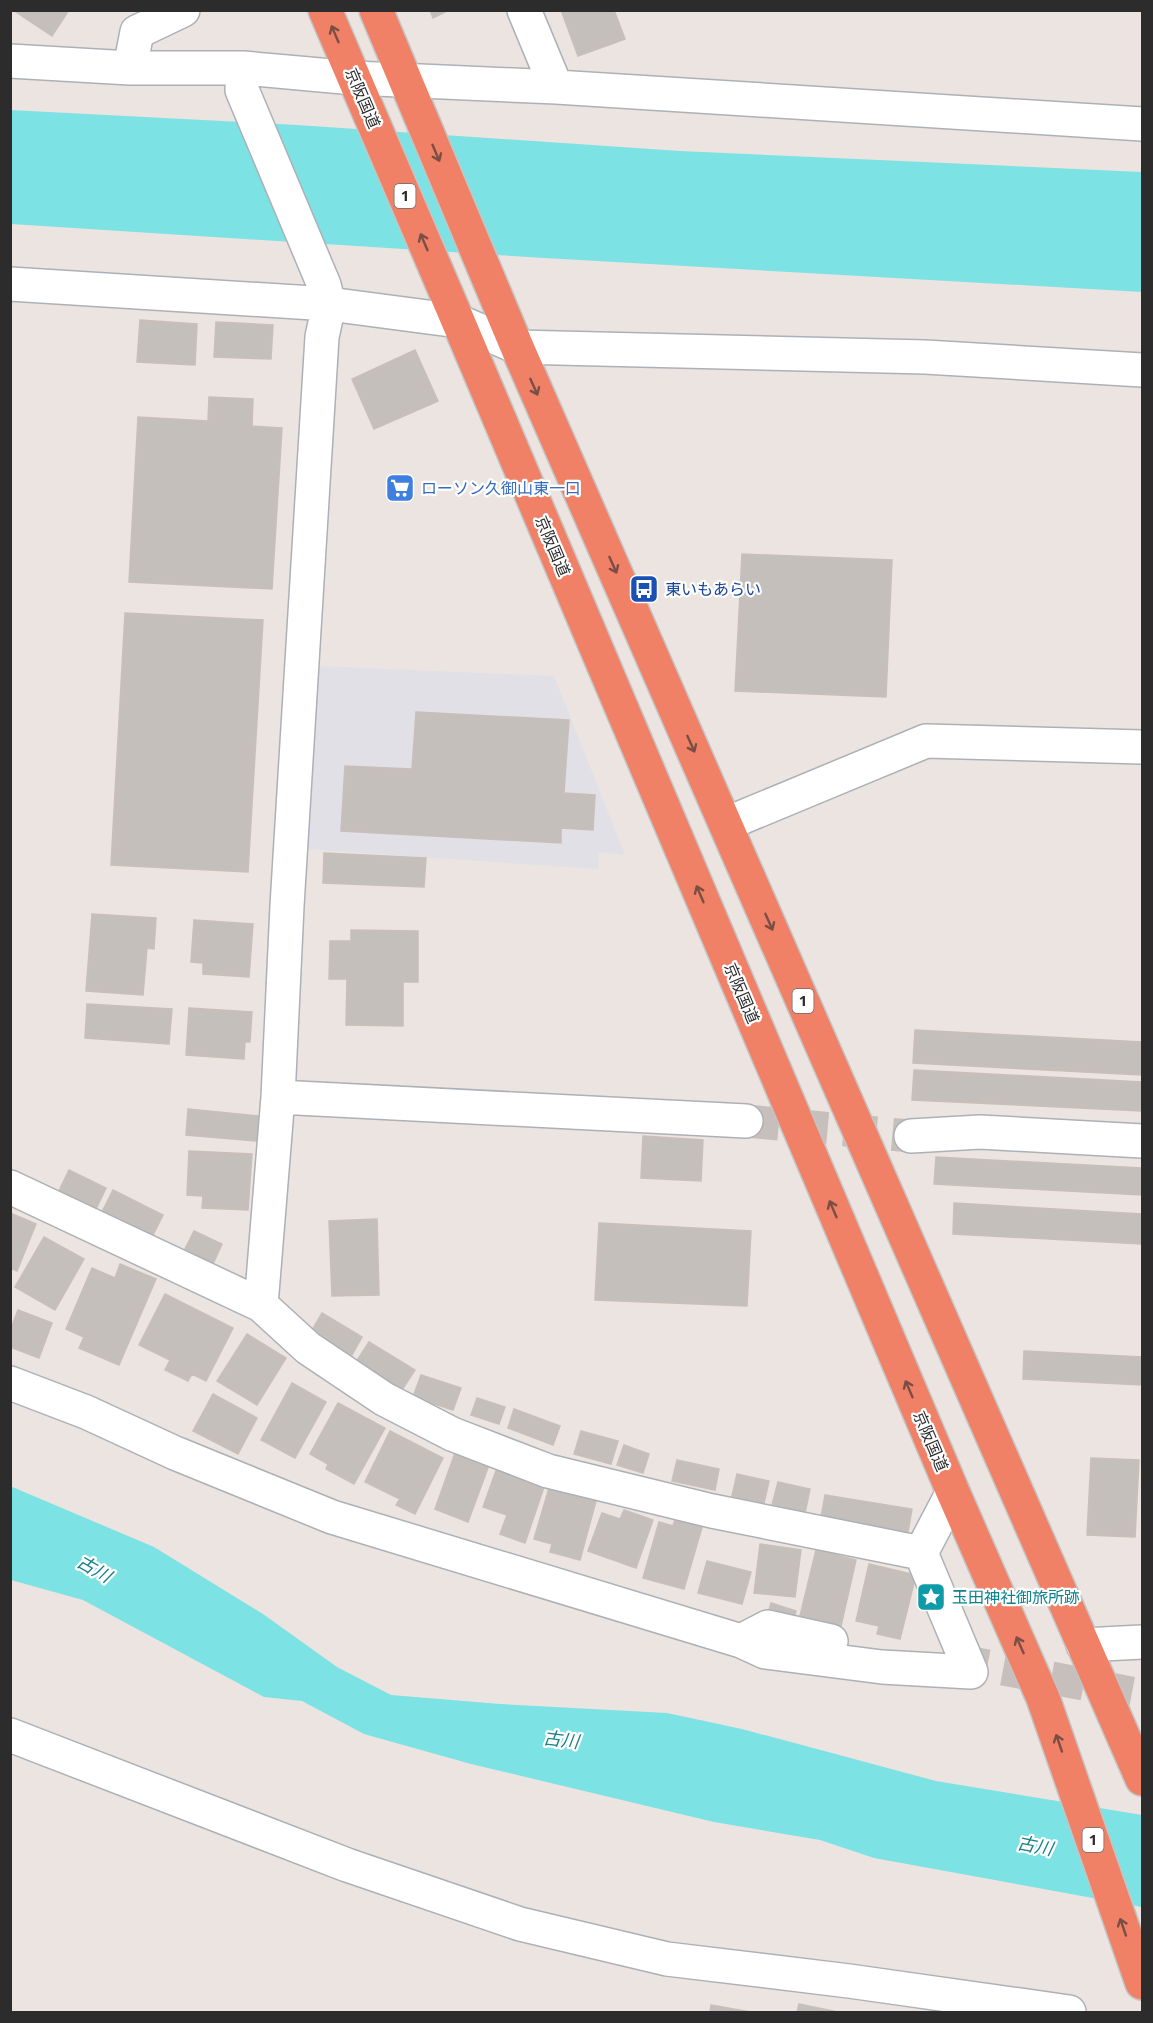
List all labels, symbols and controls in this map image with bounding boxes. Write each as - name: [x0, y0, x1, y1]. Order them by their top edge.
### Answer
- one-way arrow: [329, 25, 340, 43]
- street label: 京阪国道: [340, 64, 386, 132]
- one-way arrow: [430, 144, 442, 162]
- road number: 1: [394, 184, 416, 208]
- one-way arrow: [418, 233, 429, 252]
- one-way arrow: [529, 377, 541, 395]
- supermarket icon: ローソン久御山東一口: [384, 472, 416, 504]
- place label: ローソン久御山東一口: [421, 477, 581, 499]
- street label: 京阪国道: [530, 512, 576, 580]
- one-way arrow: [607, 556, 619, 574]
- bus stop icon: 東いもあらい: [628, 573, 660, 605]
- place label: 東いもあらい: [665, 578, 761, 600]
- one-way arrow: [686, 734, 697, 752]
- one-way arrow: [694, 885, 705, 904]
- one-way arrow: [764, 913, 775, 931]
- street label: 京阪国道: [719, 959, 765, 1027]
- road number: 1: [792, 989, 814, 1013]
- one-way arrow: [827, 1200, 838, 1219]
- one-way arrow: [903, 1380, 914, 1398]
- street label: 京阪国道: [908, 1407, 954, 1475]
- water label: 古川: [73, 1549, 118, 1589]
- place icon: 玉田神社御旅所跡: [915, 1581, 947, 1613]
- place label: 玉田神社御旅所跡: [952, 1586, 1080, 1608]
- one-way arrow: [1013, 1636, 1025, 1654]
- water label: 古川: [542, 1725, 582, 1753]
- one-way arrow: [1052, 1734, 1063, 1753]
- road number: 1: [1082, 1828, 1104, 1852]
- water label: 古川: [1015, 1830, 1057, 1861]
- one-way arrow: [1117, 1918, 1128, 1937]

